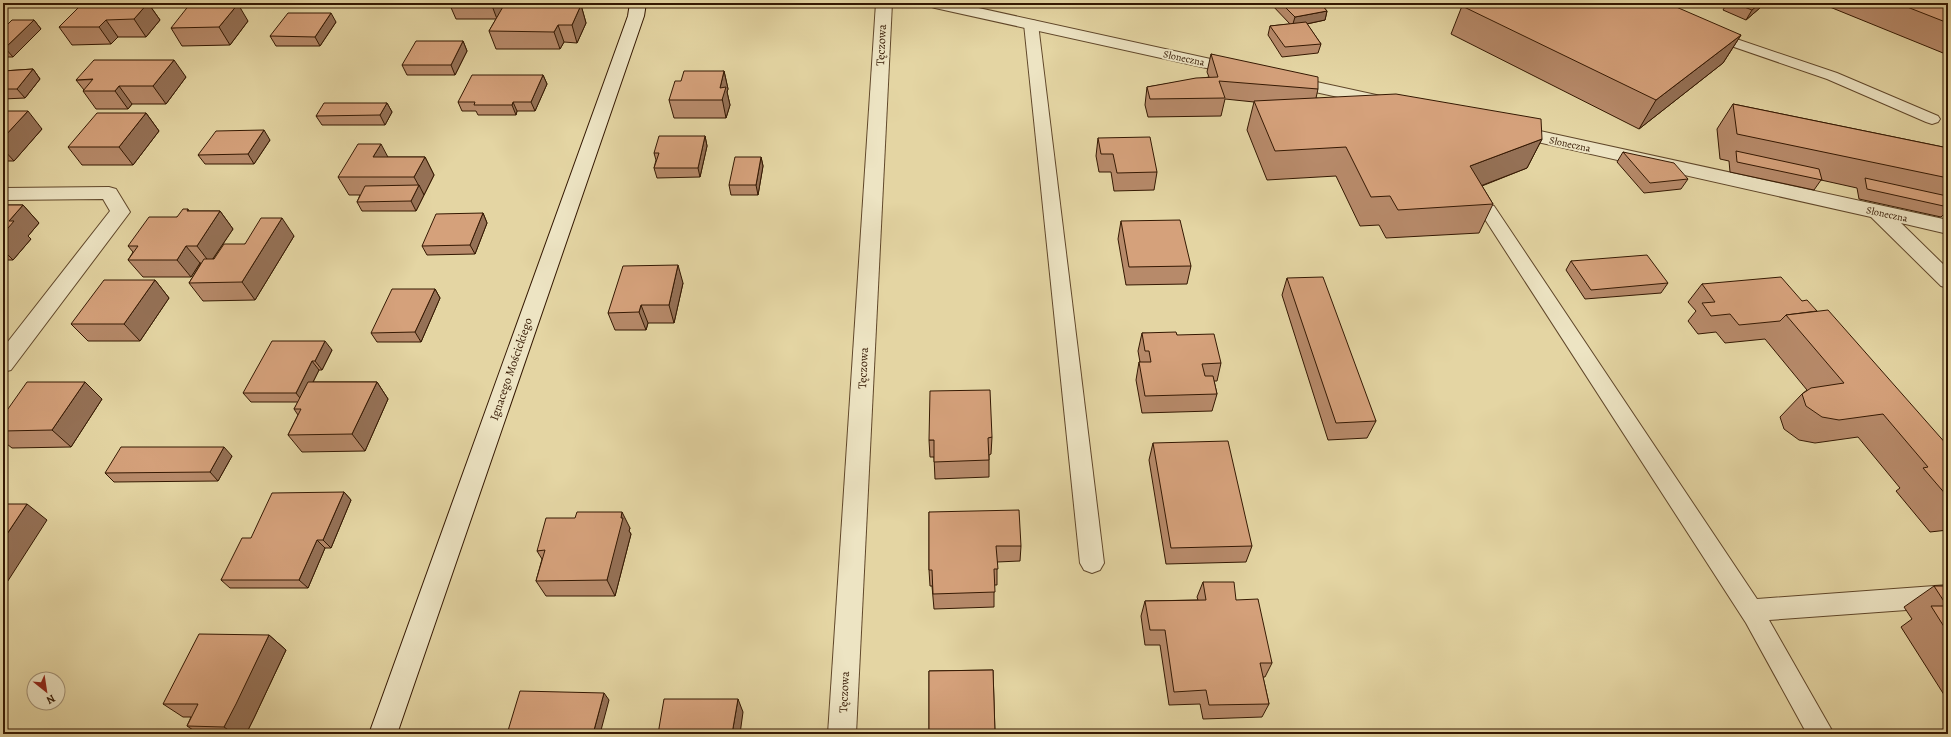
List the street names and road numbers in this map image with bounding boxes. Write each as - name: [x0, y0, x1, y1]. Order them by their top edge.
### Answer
- street label: Tęczowa: [872, 23, 890, 66]
- street label: Słoneczna: [1162, 47, 1206, 69]
- street label: Słoneczna: [1548, 133, 1592, 155]
- street label: Słoneczna: [1865, 203, 1909, 225]
- street label: Ignacego Mościckiego: [486, 315, 536, 423]
- street label: Tęczowa: [854, 346, 872, 389]
- street label: Tęczowa: [835, 670, 853, 713]

